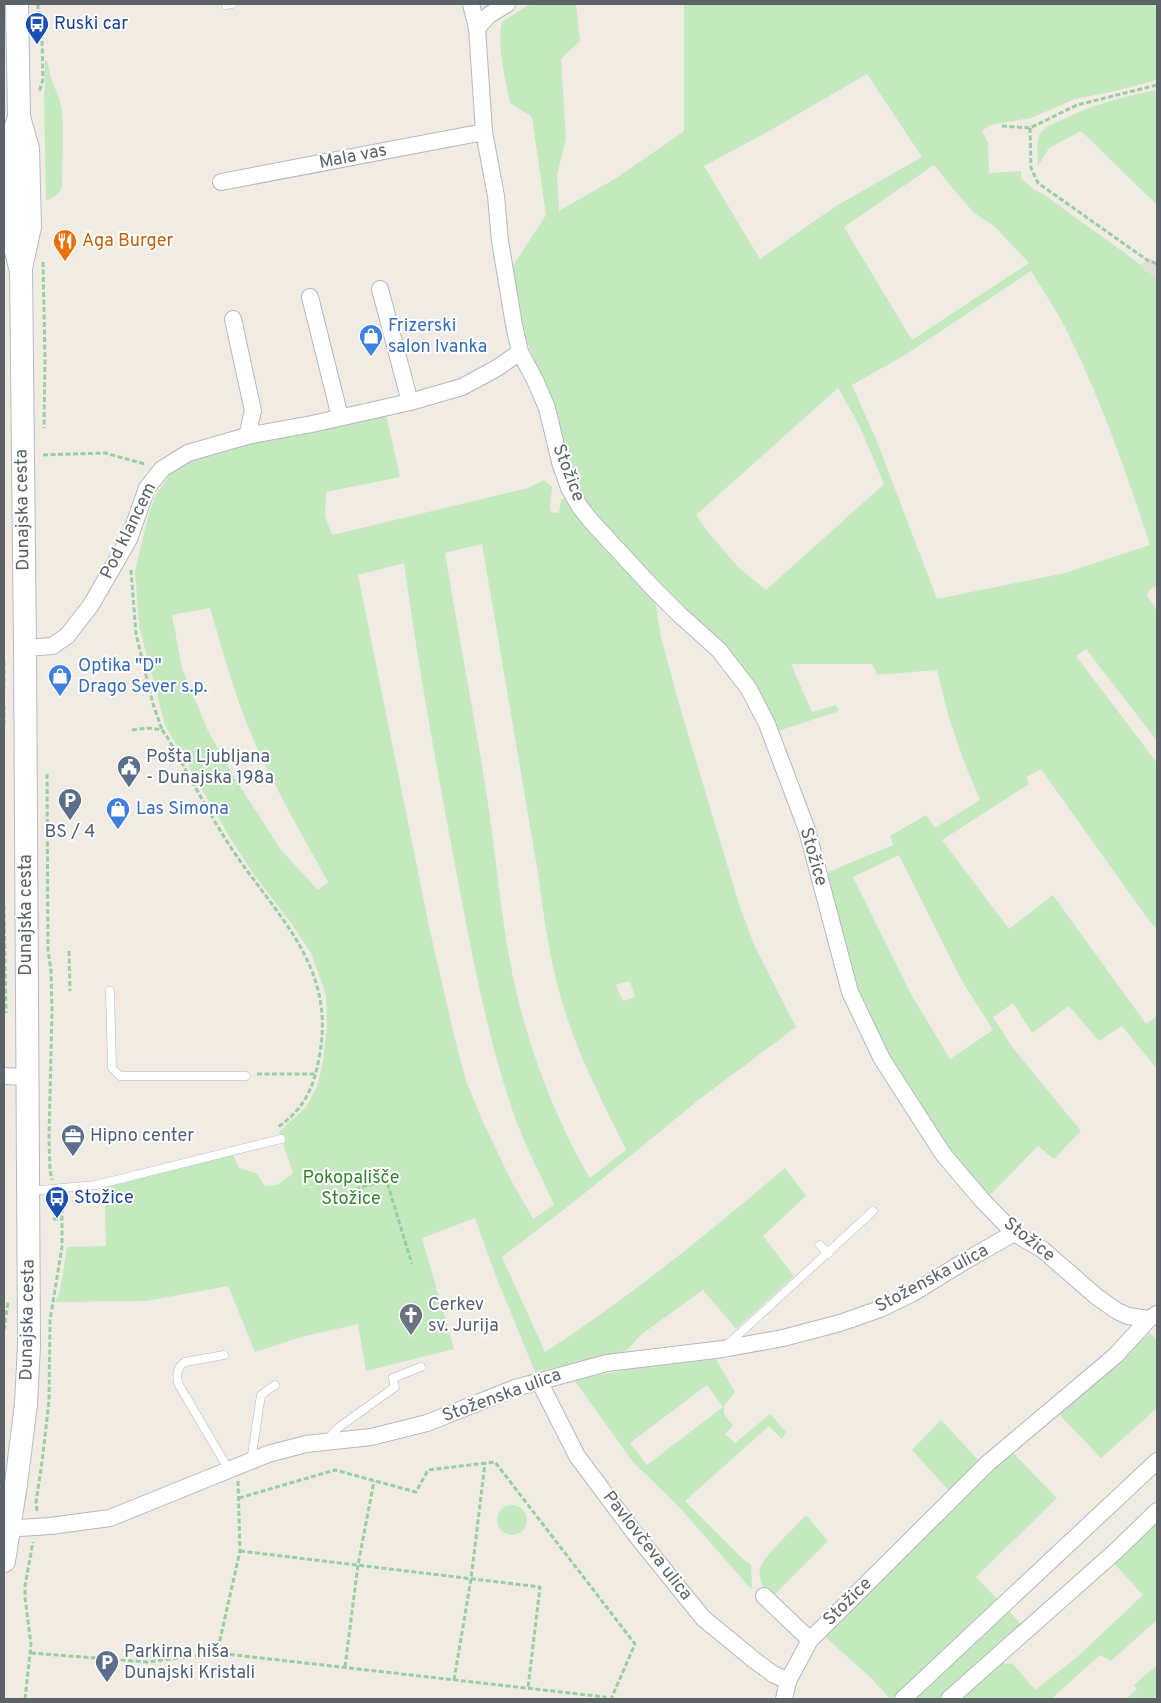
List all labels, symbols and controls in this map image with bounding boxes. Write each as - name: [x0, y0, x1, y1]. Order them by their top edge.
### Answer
- bus stop icon: Ruski car: [24, 11, 50, 45]
- place label: Ruski car: [54, 13, 128, 36]
- street label: Mala vas: [317, 139, 389, 175]
- restaurant icon: Aga Burger: [52, 228, 78, 262]
- place label: Aga Burger: [82, 230, 174, 253]
- place label: Frizerski salon Ivanka: [388, 315, 487, 359]
- shop icon: Frizerski salon Ivanka: [358, 323, 384, 357]
- street label: Stožice: [547, 441, 589, 505]
- street label: Dunajska cesta: [10, 449, 36, 571]
- street label: Pod klancem: [96, 479, 162, 583]
- place label: Optika "D" Drago Sever s.p.: [78, 655, 208, 699]
- shop icon: Optika "D" Drago Sever s.p.: [47, 663, 73, 697]
- place label: Pošta Ljubljana - Dunajska 198a: [146, 746, 274, 790]
- public building icon: Pošta Ljubljana - Dunajska 198a: [116, 754, 142, 788]
- parking icon: BS / 4: [57, 787, 83, 821]
- shop icon: Las Simona: [105, 796, 131, 830]
- place label: Las Simona: [136, 798, 229, 821]
- place label: BS / 4: [44, 821, 96, 844]
- street label: Stožice: [794, 825, 832, 889]
- street label: Dunajska cesta: [15, 854, 38, 976]
- office icon: Hipno center: [60, 1123, 86, 1157]
- place label: Hipno center: [90, 1125, 194, 1148]
- park label: Pokopališče Stožice: [303, 1167, 399, 1211]
- bus stop icon: Stožice: [44, 1185, 70, 1219]
- place label: Stožice: [74, 1187, 134, 1210]
- street label: Stožice: [998, 1213, 1060, 1267]
- street label: Stoženska ulica: [871, 1240, 993, 1318]
- street label: Dunajska cesta: [15, 1259, 41, 1381]
- place label: Cerkev sv. Jurija: [428, 1294, 499, 1338]
- church icon: Cerkev sv. Jurija: [398, 1302, 424, 1336]
- street label: Stoženska ulica: [439, 1364, 565, 1428]
- street label: Pavlovčeva ulica: [597, 1487, 697, 1605]
- street label: Stožice: [819, 1573, 877, 1631]
- place label: Parkirna hiša Dunajski Kristali: [124, 1641, 255, 1685]
- parking icon: Parkirna hiša Dunajski Kristali: [94, 1649, 120, 1683]

